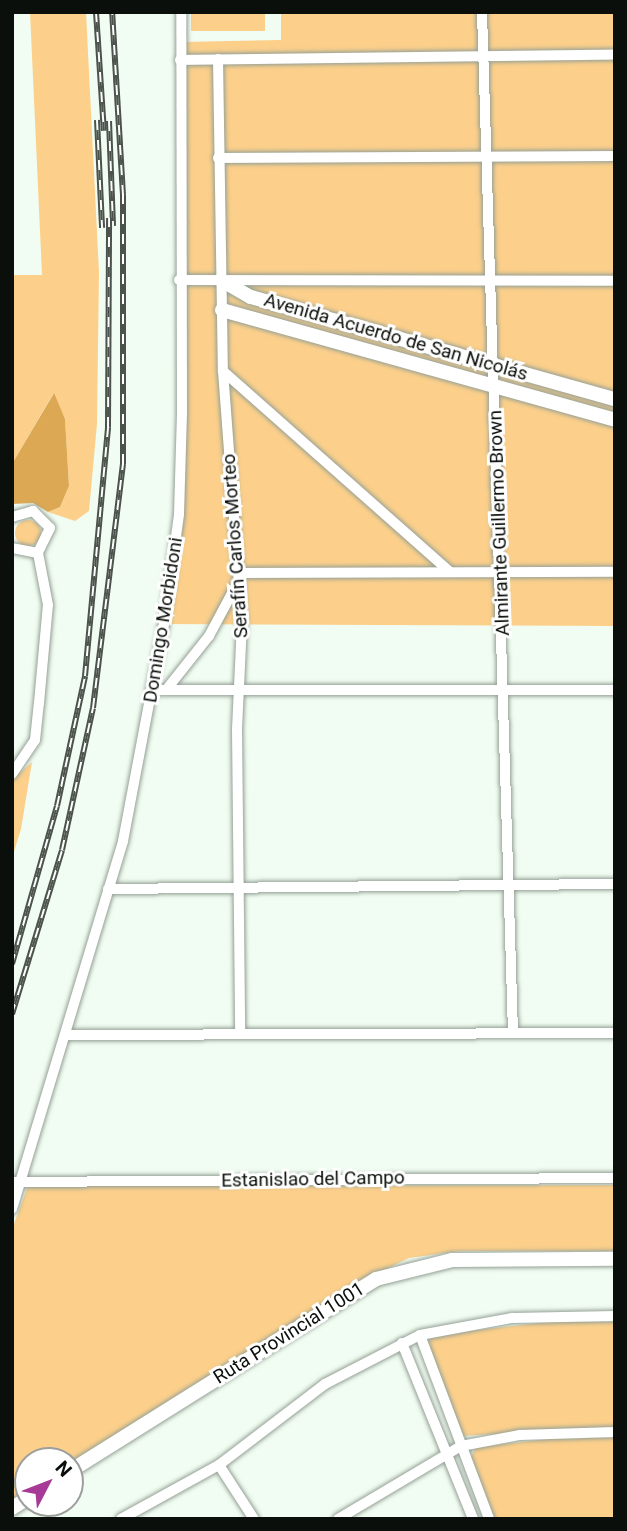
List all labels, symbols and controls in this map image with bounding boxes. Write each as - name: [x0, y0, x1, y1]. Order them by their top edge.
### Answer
- street label: Avenida Acuerdo de San Nicolás: [261, 288, 531, 386]
- street label: Almirante Guillermo Brown: [484, 410, 514, 636]
- street label: Serafín Carlos Morteo: [217, 453, 253, 639]
- street label: Domingo Morbidoni: [139, 536, 187, 704]
- street label: Estanislao del Campo: [221, 1166, 405, 1192]
- street label: Ruta Provincial 1001: [209, 1277, 369, 1389]
- north arrow: [14, 1447, 84, 1517]
- text: N: [50, 1456, 77, 1482]

